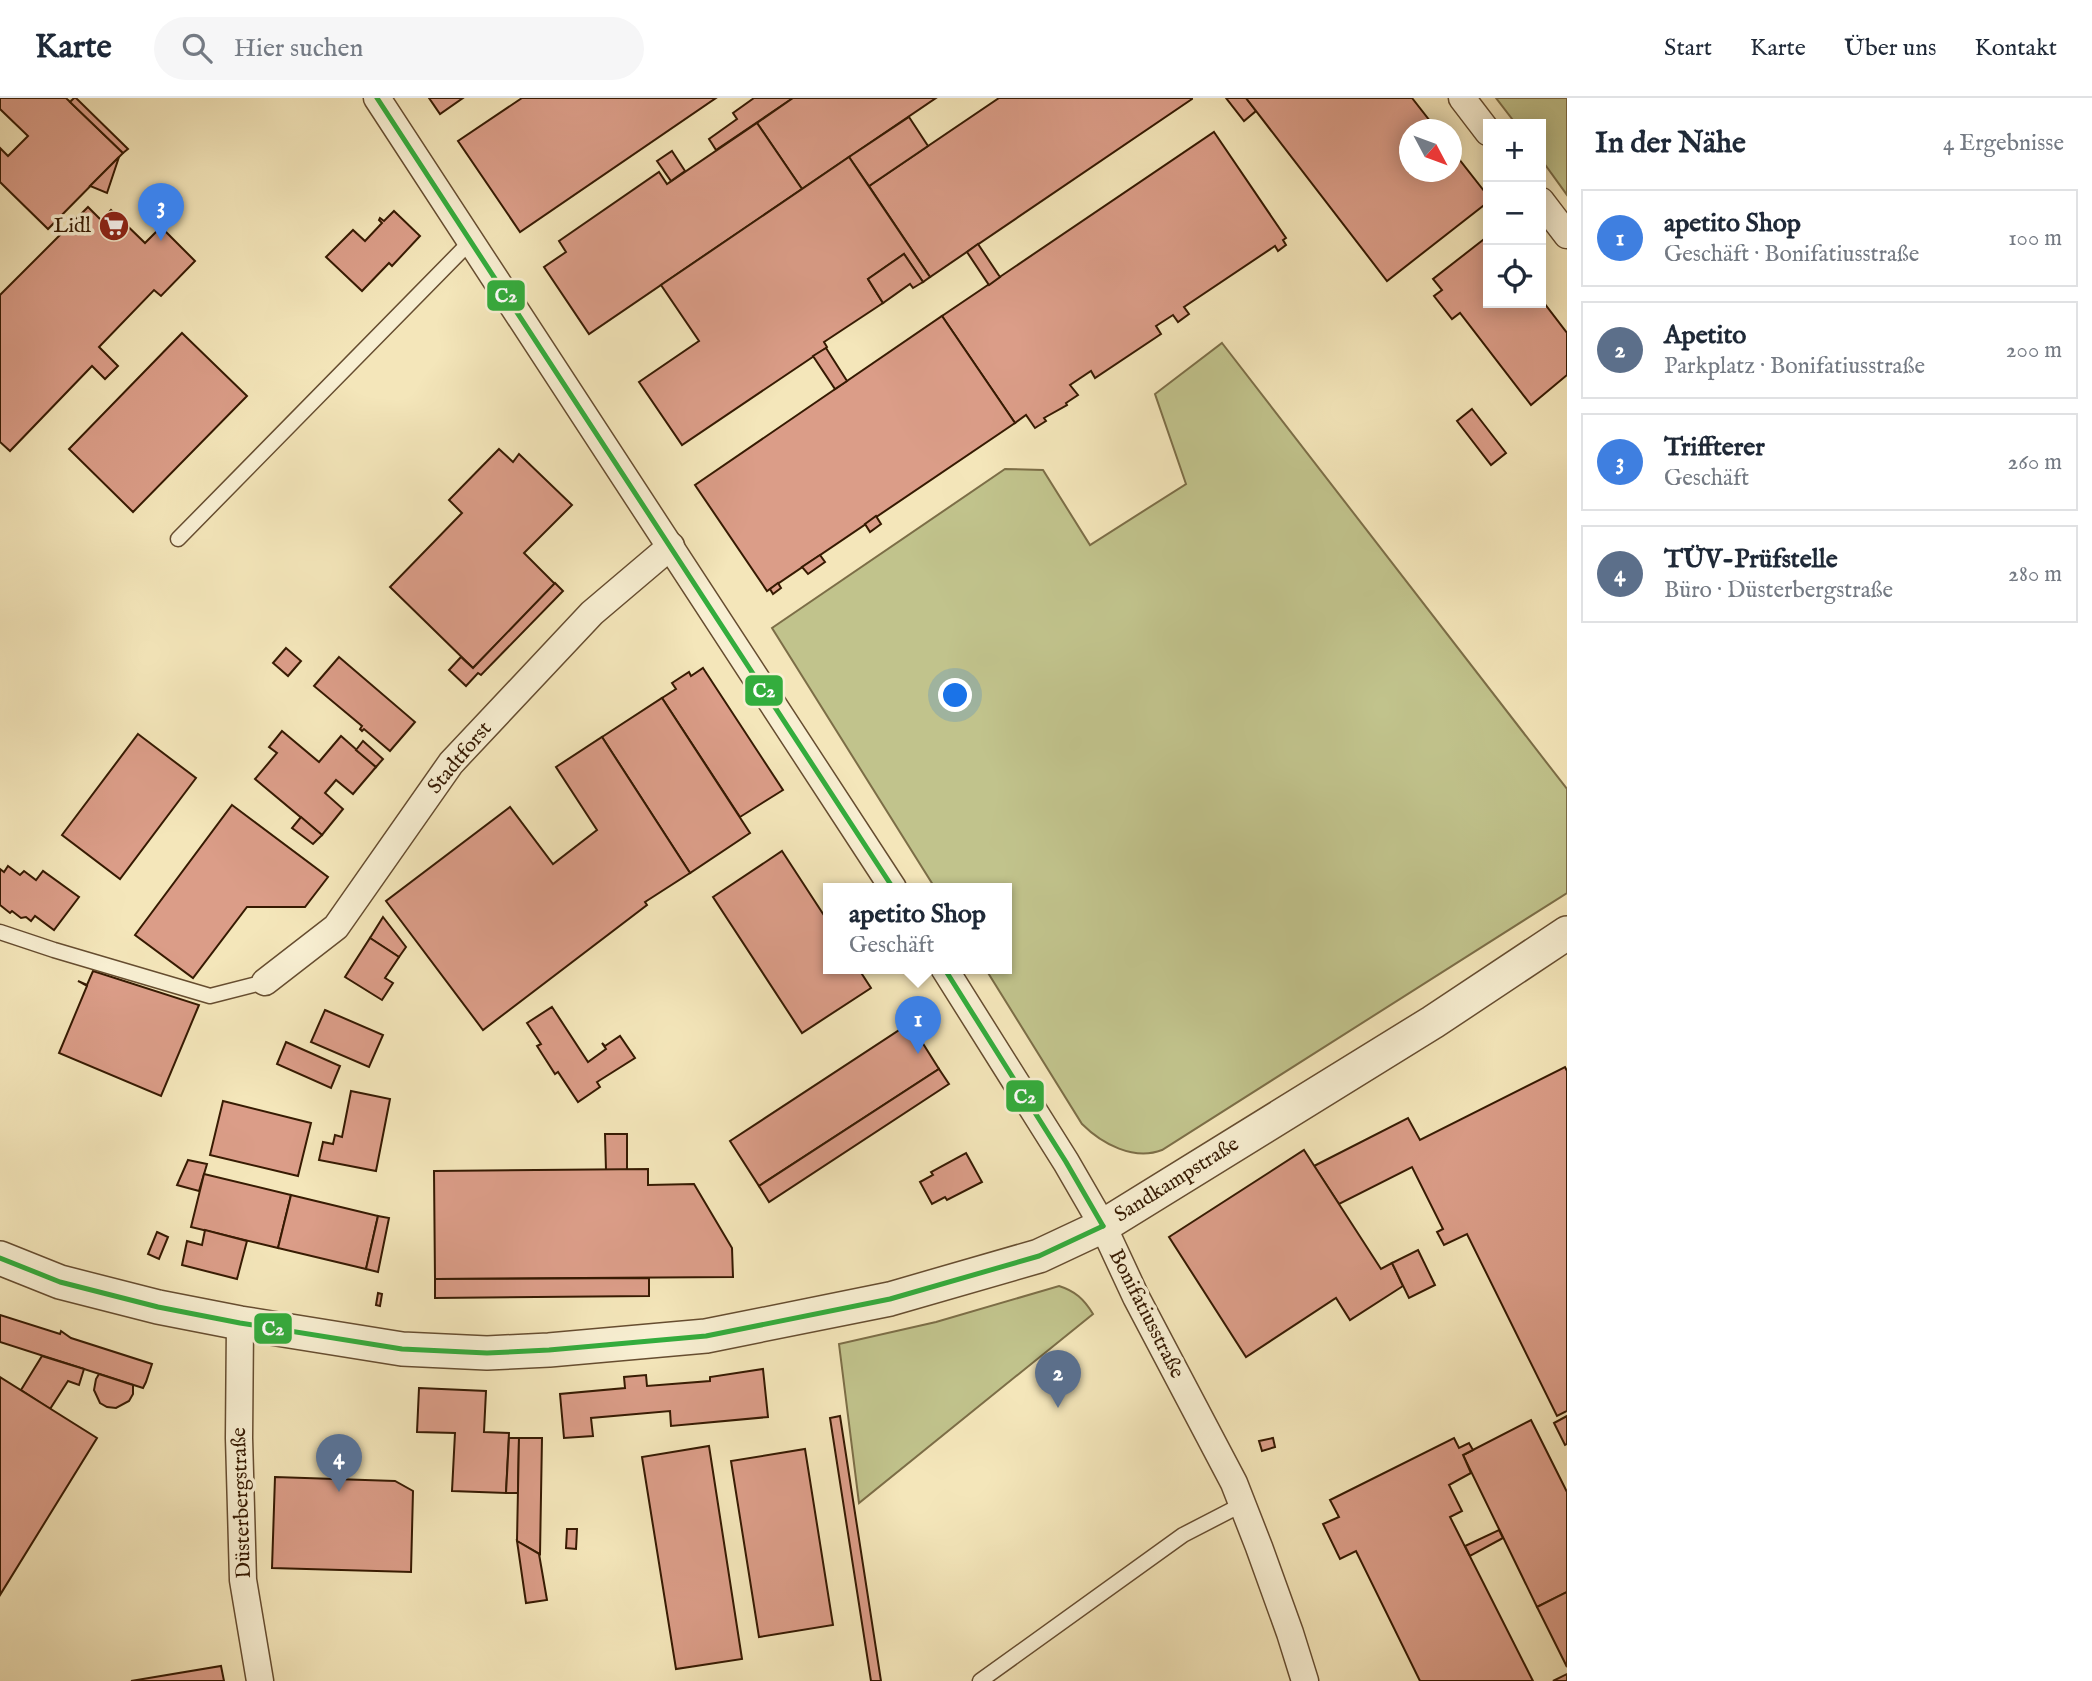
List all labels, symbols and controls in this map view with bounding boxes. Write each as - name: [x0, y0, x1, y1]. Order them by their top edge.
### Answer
- search box: [154, 17, 644, 80]
- text: Karte: [35, 27, 112, 69]
- icon: search: [178, 29, 216, 67]
- text: Hier suchen: [234, 32, 363, 65]
- text: Start: [1664, 33, 1712, 64]
- text: Karte: [1750, 33, 1806, 64]
- text: Über uns: [1844, 33, 1936, 64]
- text: Kontakt: [1974, 33, 2057, 64]
- north arrow: [1399, 119, 1462, 182]
- map controls: [1483, 119, 1546, 308]
- button: +: [1483, 119, 1546, 182]
- text: In der Nähe: [1595, 125, 1746, 163]
- text: 4 Ergebnisse: [1943, 129, 2064, 158]
- button: −: [1483, 182, 1546, 245]
- pin: 3: [138, 183, 184, 241]
- text: apetito Shop: [1664, 207, 1801, 240]
- supermarket icon: Lidl: [97, 209, 131, 243]
- place label: Lidl: [54, 213, 91, 240]
- text: 1: [1616, 224, 1624, 253]
- text: 100 m: [2008, 224, 2062, 253]
- text: Geschäft · Bonifatiusstraße: [1664, 240, 1919, 269]
- button: locate: [1483, 245, 1546, 308]
- line badge: C2: [486, 279, 526, 312]
- text: C2: [495, 285, 517, 309]
- text: Apetito: [1664, 319, 1746, 352]
- text: 2: [1615, 336, 1625, 365]
- text: 200 m: [2006, 336, 2062, 365]
- text: Parkplatz · Bonifatiusstraße: [1664, 352, 1925, 381]
- text: Triffterer: [1664, 431, 1765, 464]
- text: 3: [1616, 448, 1624, 477]
- text: 260 m: [2007, 448, 2062, 477]
- text: Geschäft: [1664, 464, 1749, 493]
- text: TÜV-Prüfstelle: [1664, 543, 1838, 576]
- text: 4: [1614, 560, 1626, 589]
- text: 280 m: [2008, 560, 2062, 589]
- text: Büro · Düsterbergstraße: [1664, 576, 1893, 605]
- line badge: C2: [744, 674, 784, 707]
- your location: [938, 678, 972, 712]
- text: C2: [753, 680, 775, 704]
- street label: Stadtforst: [422, 716, 498, 800]
- popup: [823, 883, 1012, 974]
- text: apetito Shop: [849, 898, 986, 931]
- text: Geschäft: [849, 931, 934, 960]
- pin: 1: [895, 996, 941, 1054]
- line badge: C2: [1005, 1079, 1045, 1113]
- text: C2: [1014, 1086, 1036, 1110]
- street label: Sandkampstraße: [1110, 1131, 1245, 1229]
- street label: Bonifatiusstraße: [1102, 1245, 1190, 1383]
- line badge: C2: [253, 1312, 293, 1345]
- text: C2: [262, 1318, 284, 1342]
- pin: 2: [1035, 1350, 1081, 1408]
- street label: Düsterbergstraße: [226, 1426, 258, 1579]
- pin: 4: [316, 1434, 362, 1492]

